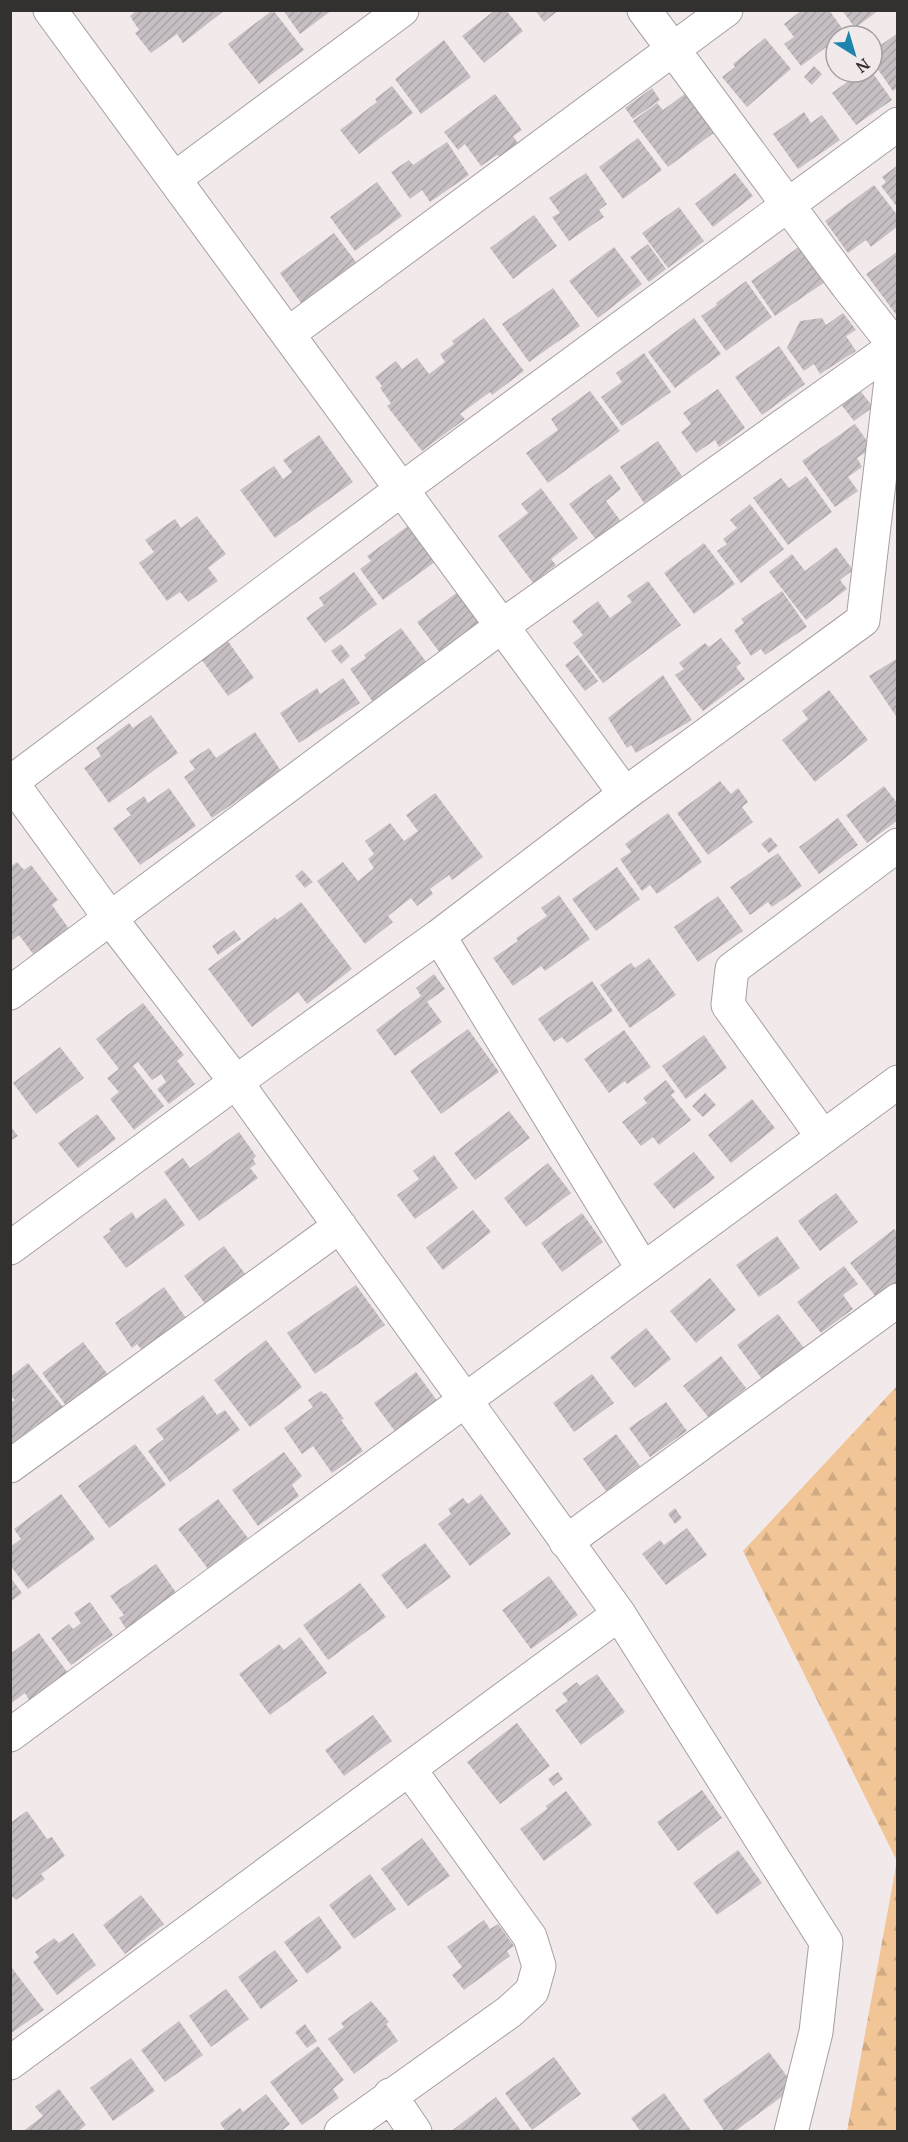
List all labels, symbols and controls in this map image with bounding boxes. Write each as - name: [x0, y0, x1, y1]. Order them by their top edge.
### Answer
- north arrow: [824, 24, 884, 84]
- text: N: [852, 54, 874, 78]

